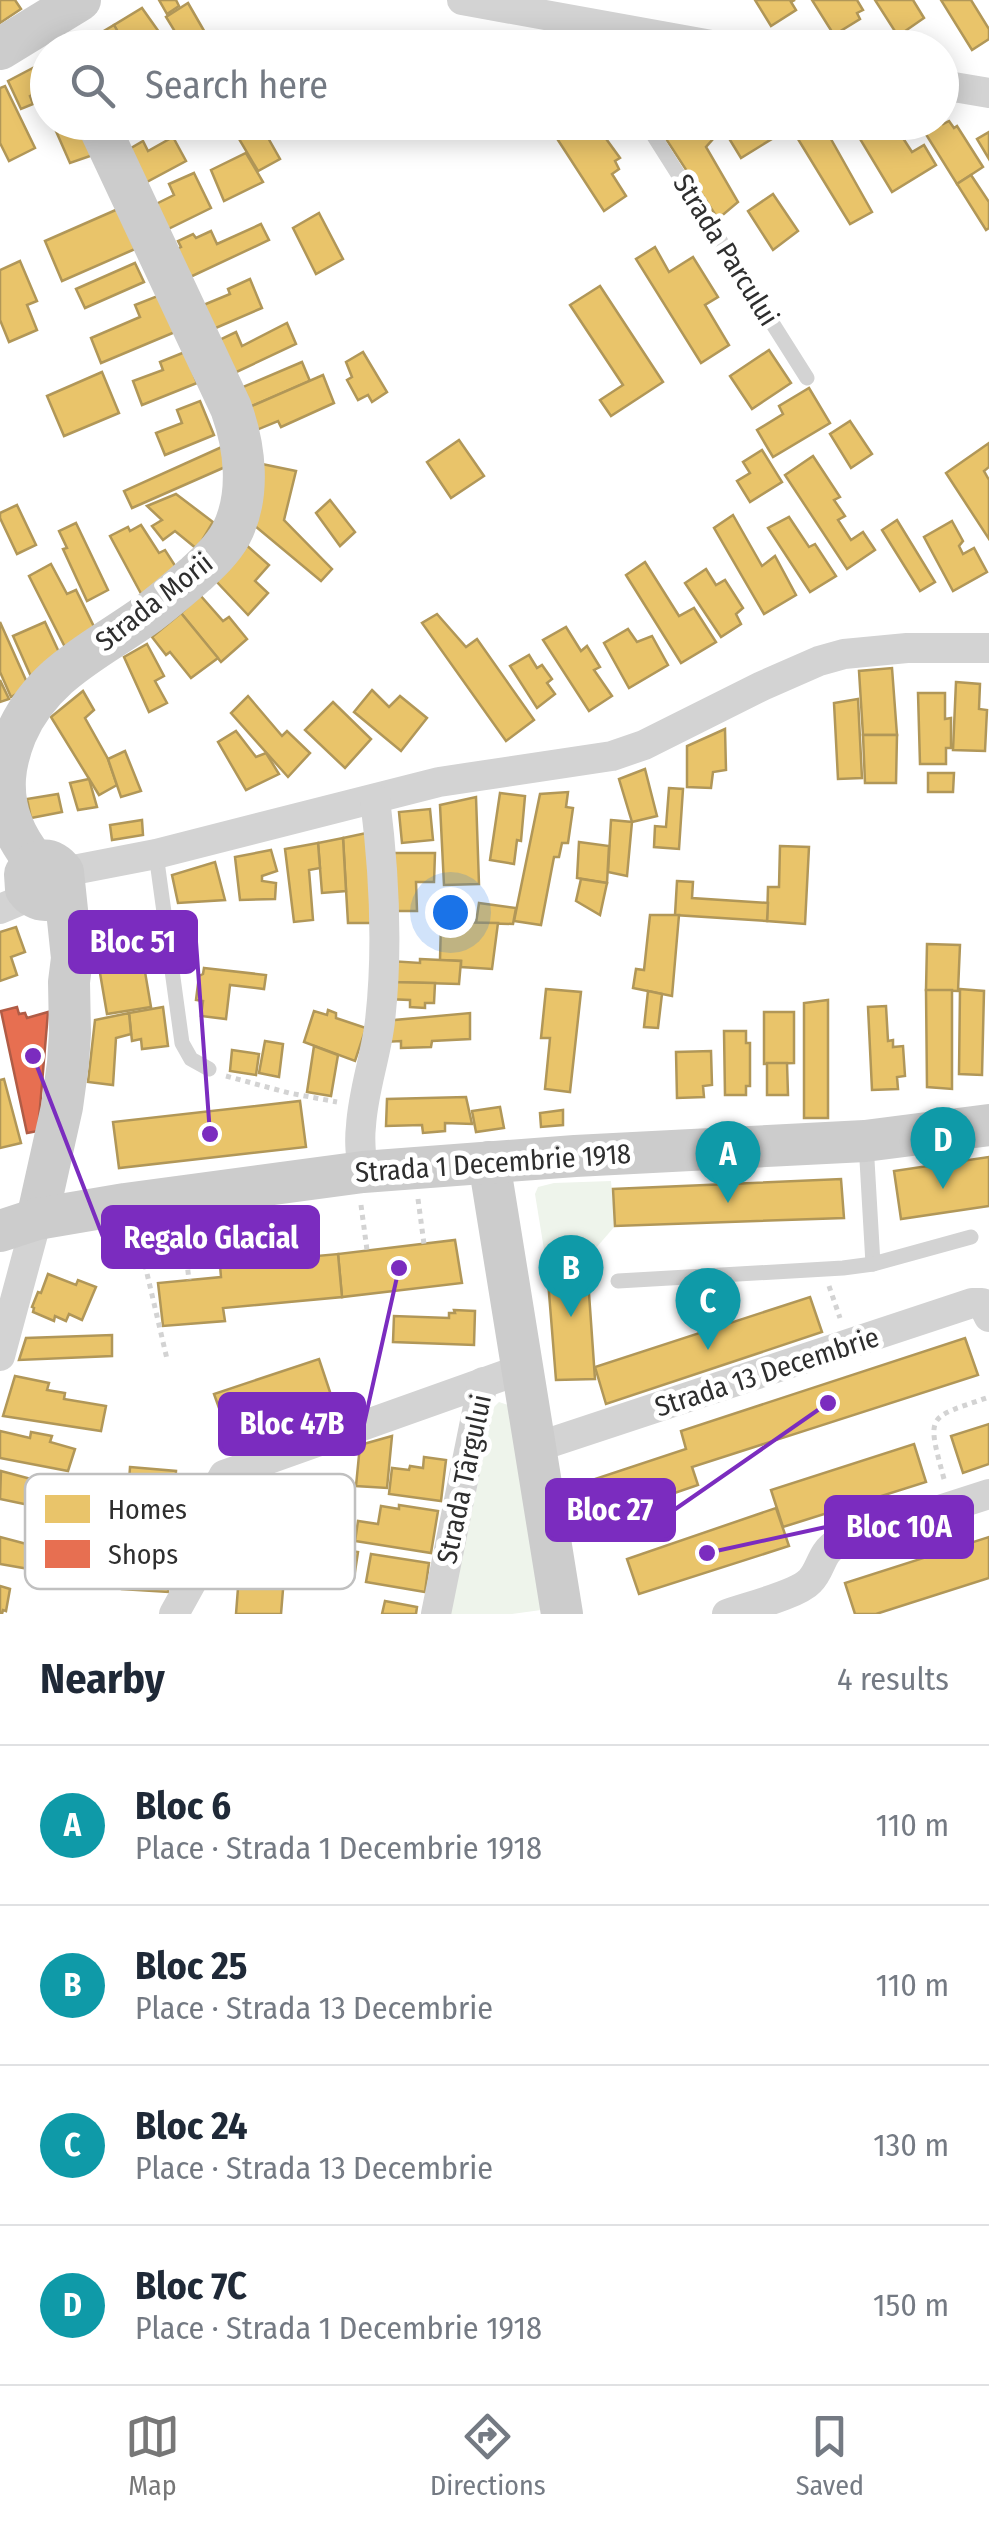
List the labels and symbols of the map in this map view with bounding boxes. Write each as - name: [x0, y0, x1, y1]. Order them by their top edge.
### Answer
- street label: Strada Parcului: [666, 168, 786, 332]
- street label: Strada Morii: [89, 546, 219, 658]
- your location: [425, 887, 476, 938]
- callout: Bloc 51: [70, 912, 196, 972]
- text: Bloc 51: [90, 924, 176, 960]
- pin: D: [910, 1106, 976, 1189]
- pin: A: [696, 1120, 760, 1203]
- street label: Strada 1 Decembrie 1918: [354, 1137, 632, 1189]
- callout: Regalo Glacial: [103, 1207, 318, 1267]
- text: Regalo Glacial: [123, 1220, 299, 1256]
- pin: B: [538, 1234, 604, 1317]
- pin: C: [676, 1268, 740, 1350]
- street label: Strada 13 Decembrie: [651, 1320, 883, 1424]
- street label: Strada Târgului: [430, 1391, 498, 1567]
- callout: Bloc 47B: [220, 1394, 364, 1454]
- text: Bloc 47B: [240, 1406, 344, 1442]
- legend: [25, 1474, 355, 1589]
- callout: Bloc 27: [547, 1480, 674, 1540]
- text: Bloc 27: [567, 1492, 654, 1528]
- text: Homes: [108, 1493, 187, 1526]
- callout: Bloc 10A: [826, 1497, 972, 1557]
- text: Bloc 10A: [846, 1509, 952, 1545]
- text: Shops: [108, 1538, 178, 1571]

